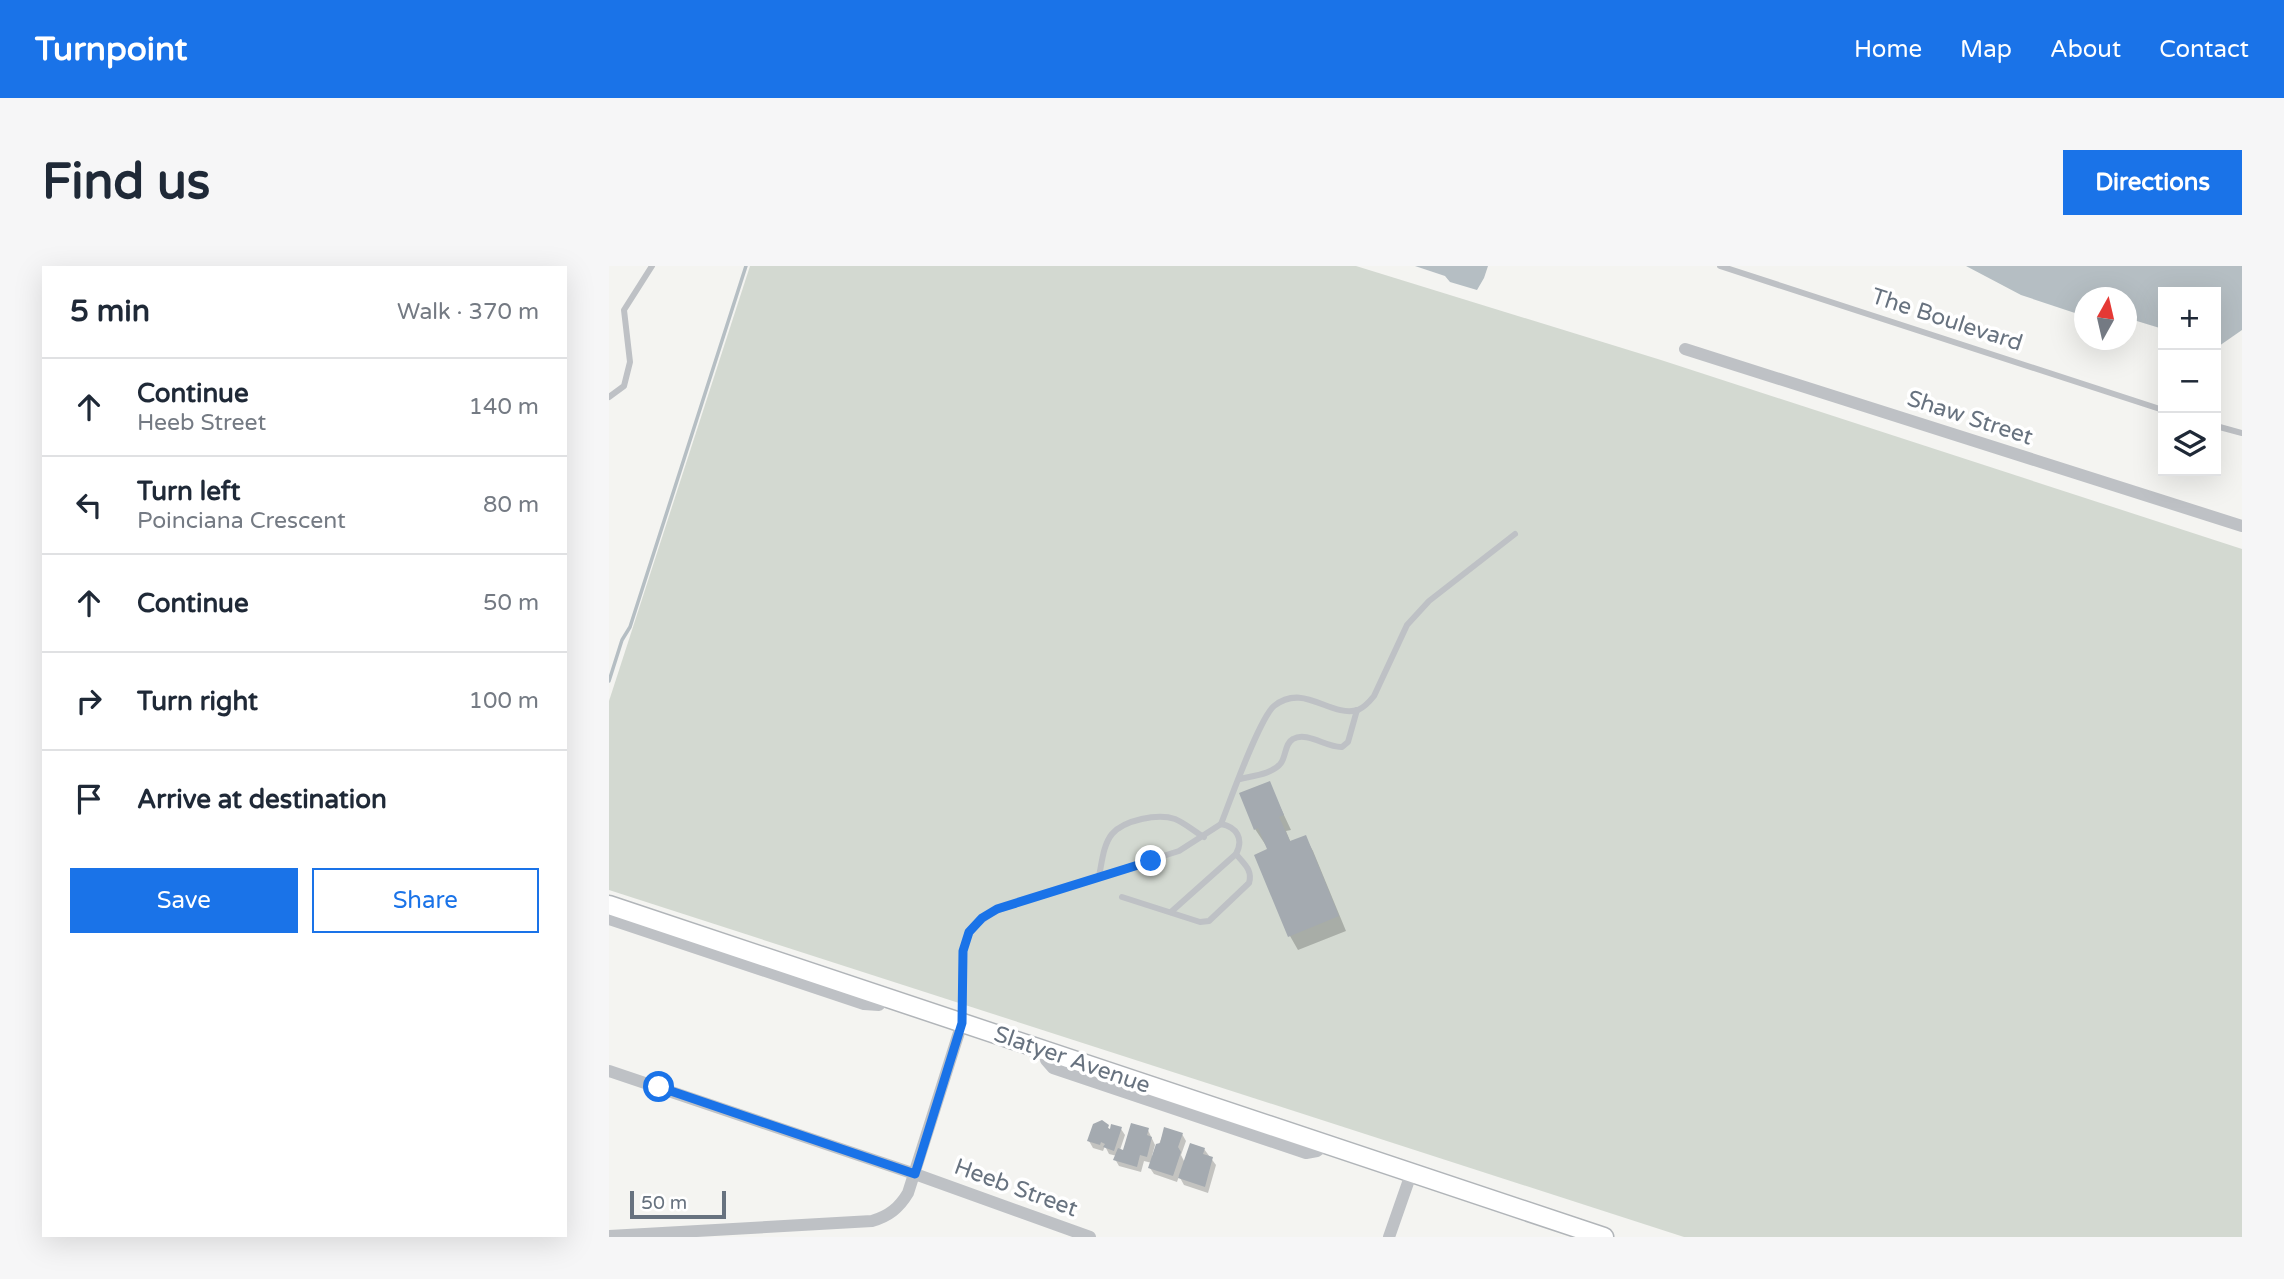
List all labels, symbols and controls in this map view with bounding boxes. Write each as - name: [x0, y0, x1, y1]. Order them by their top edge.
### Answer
- text: Turnpoint: [35, 30, 187, 69]
- text: Home: [1854, 35, 1922, 64]
- text: Map: [1960, 35, 2012, 64]
- text: About: [2050, 35, 2121, 64]
- text: Contact: [2159, 35, 2249, 64]
- button: Directions: [2063, 150, 2242, 215]
- text: Find us: [42, 153, 210, 212]
- street label: The Boulevard: [1868, 282, 2026, 358]
- north arrow: [2074, 287, 2137, 350]
- map controls: [2158, 287, 2221, 476]
- button: +: [2158, 287, 2221, 350]
- text: 5 min: [70, 293, 150, 330]
- text: Walk · 370 m: [397, 298, 539, 326]
- button: −: [2158, 350, 2221, 413]
- text: Continue: [137, 378, 249, 409]
- street label: Shaw Street: [1904, 385, 2037, 452]
- icon: ahead: [70, 388, 108, 426]
- text: 140 m: [469, 393, 539, 421]
- text: Heeb Street: [137, 409, 266, 437]
- button: layers: [2158, 413, 2221, 476]
- text: Turn left: [137, 476, 240, 507]
- icon: left: [70, 486, 108, 524]
- text: 80 m: [483, 491, 539, 519]
- text: Poinciana Crescent: [137, 507, 346, 535]
- icon: ahead: [70, 584, 108, 622]
- text: Continue: [137, 588, 249, 619]
- text: 50 m: [483, 589, 539, 617]
- icon: right: [70, 682, 108, 720]
- text: Turn right: [137, 686, 258, 717]
- text: 100 m: [469, 687, 539, 715]
- icon: arrive: [70, 780, 108, 818]
- text: Arrive at destination: [137, 784, 387, 815]
- route end: [1135, 845, 1166, 876]
- button: Save: [70, 868, 298, 933]
- button: Share: [312, 868, 539, 933]
- street label: Slatyer Avenue: [990, 1020, 1154, 1100]
- route start: [643, 1071, 674, 1102]
- street label: Heeb Street: [950, 1153, 1082, 1223]
- scale bar: [630, 1188, 726, 1220]
- text: 50 m: [641, 1192, 687, 1214]

